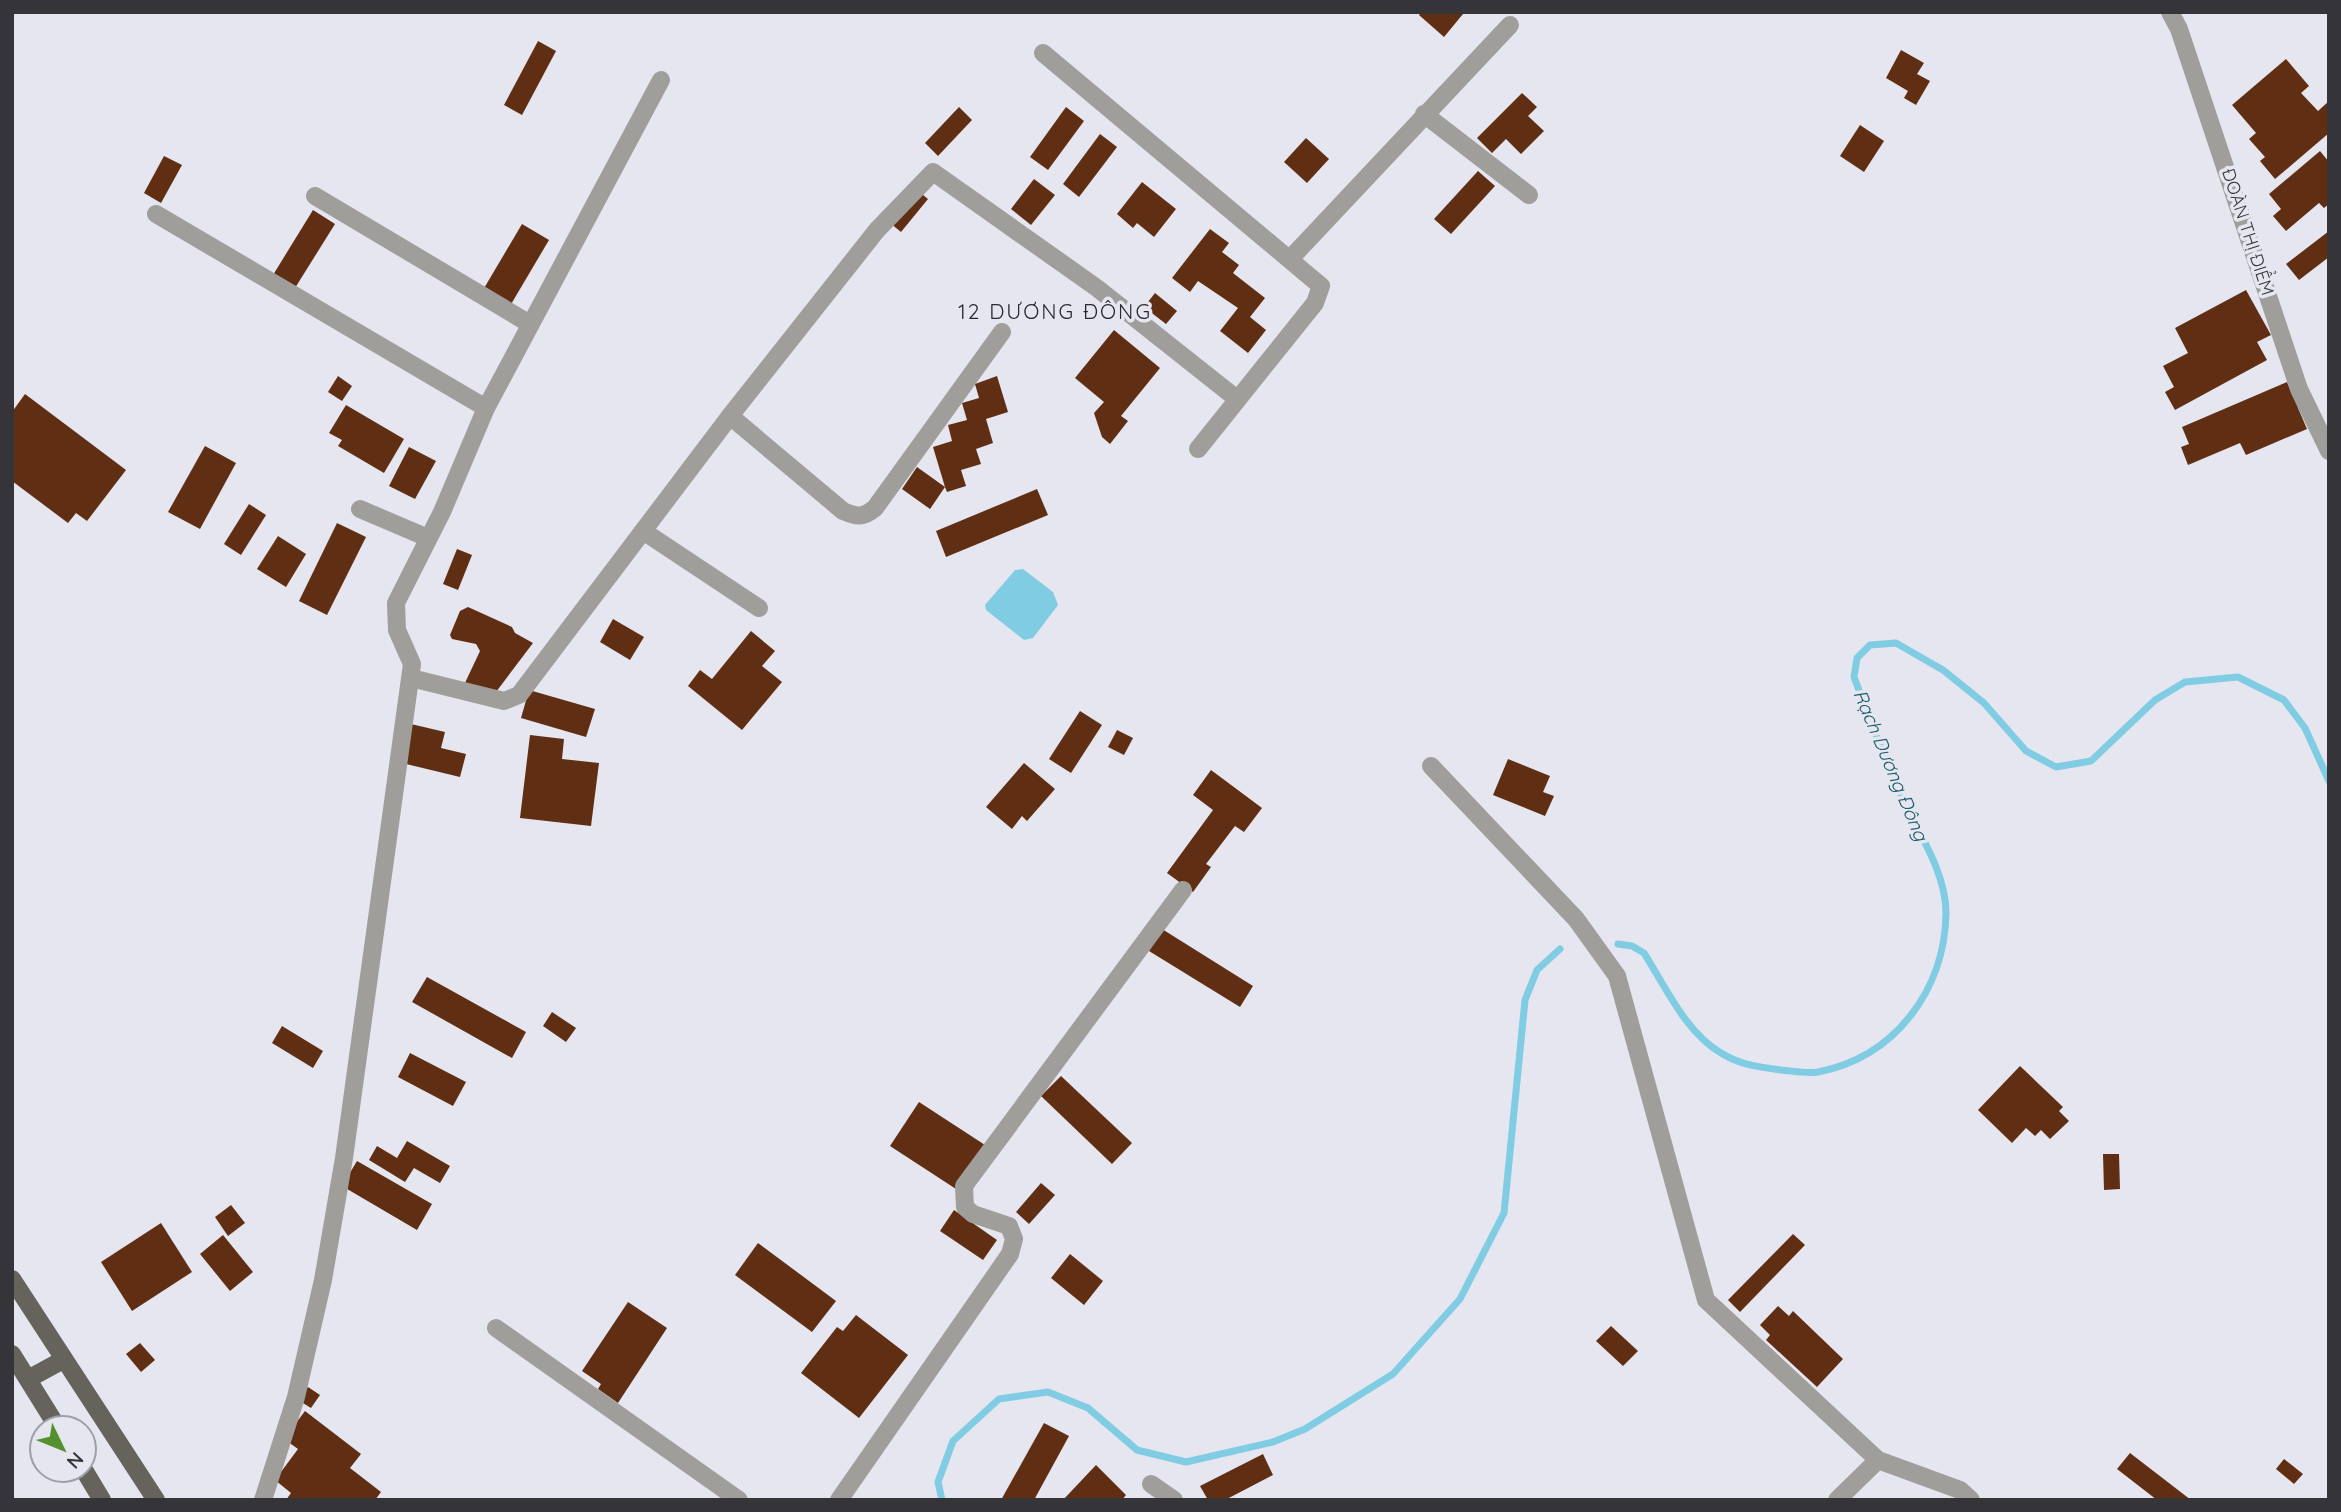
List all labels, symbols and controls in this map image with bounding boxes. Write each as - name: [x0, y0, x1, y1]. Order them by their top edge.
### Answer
- street label: ĐOÀN THỊ ĐIỂM: [2217, 164, 2284, 298]
- district label: 12 DƯƠNG ĐÔNG: [958, 298, 1152, 324]
- water label: Rạch Dương Đông: [1848, 686, 1934, 845]
- north arrow: [28, 1414, 98, 1484]
- text: N: [62, 1447, 89, 1474]

